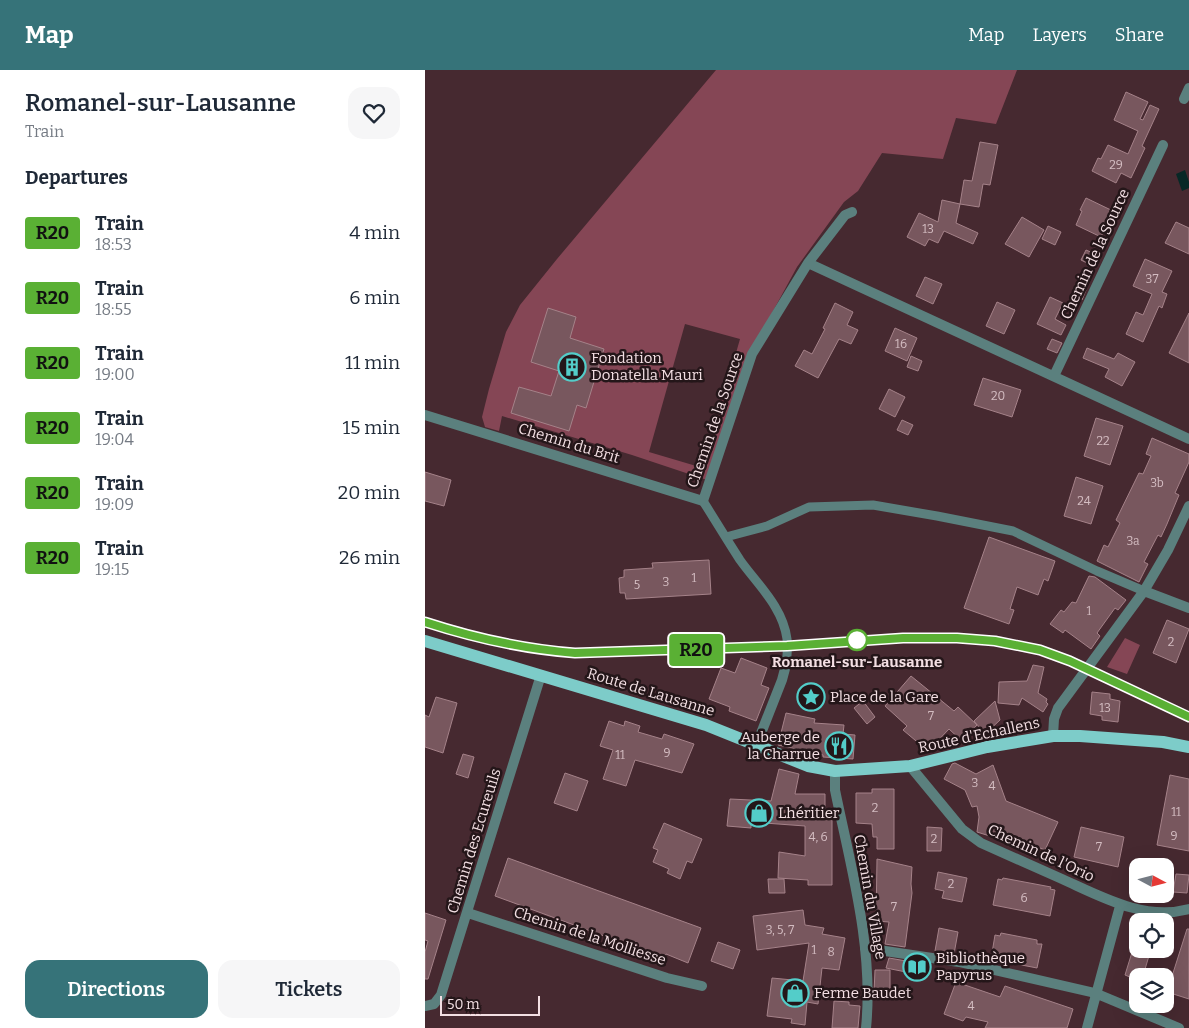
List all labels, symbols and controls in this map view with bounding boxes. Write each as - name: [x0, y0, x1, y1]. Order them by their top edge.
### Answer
- text: Map: [25, 21, 74, 49]
- text: Map: [968, 24, 1004, 46]
- text: Layers: [1032, 24, 1087, 46]
- text: Share: [1115, 24, 1164, 46]
- button: heart: [348, 87, 400, 139]
- text: Romanel-sur-Lausanne: [25, 89, 296, 117]
- text: Train: [25, 122, 64, 141]
- house number: 29: [1109, 158, 1123, 172]
- text: Departures: [25, 166, 128, 189]
- street label: Chemin de la Source: [1057, 186, 1133, 322]
- text: Train: [95, 212, 144, 235]
- text: 4 min: [349, 221, 400, 244]
- text: R20: [36, 222, 69, 244]
- house number: 13: [922, 222, 934, 236]
- text: 18:53: [95, 235, 132, 254]
- house number: 37: [1146, 272, 1158, 286]
- text: Train: [95, 277, 144, 300]
- text: 6 min: [349, 286, 400, 309]
- text: R20: [36, 287, 69, 309]
- text: 18:55: [95, 300, 132, 319]
- house number: 16: [895, 337, 907, 351]
- text: Train: [95, 342, 144, 365]
- place label: Fondation Donatella Mauri: [591, 349, 703, 384]
- street label: Chemin de la Source: [683, 350, 747, 490]
- text: 11 min: [345, 351, 400, 374]
- text: R20: [36, 352, 69, 374]
- building icon: Fondation Donatella Mauri: [557, 352, 587, 382]
- text: 19:00: [95, 365, 135, 384]
- house number: 20: [991, 389, 1005, 403]
- text: Train: [95, 407, 144, 430]
- text: 15 min: [343, 416, 400, 439]
- text: R20: [36, 417, 69, 439]
- street label: Chemin du Brit: [516, 419, 622, 467]
- text: 19:04: [95, 430, 134, 449]
- house number: 22: [1096, 434, 1110, 448]
- text: Train: [95, 472, 144, 495]
- house number: 3b: [1150, 476, 1164, 490]
- text: 20 min: [338, 481, 400, 504]
- text: R20: [36, 482, 69, 504]
- house number: 24: [1077, 494, 1091, 508]
- text: 19:09: [95, 495, 134, 514]
- house number: 3a: [1126, 534, 1140, 548]
- text: Train: [95, 537, 144, 560]
- text: 26 min: [339, 546, 400, 569]
- text: R20: [36, 547, 69, 569]
- text: 19:15: [95, 560, 129, 579]
- house number: 1: [692, 571, 697, 585]
- house number: 3: [663, 575, 670, 589]
- house number: 5: [634, 578, 640, 592]
- house number: 1: [1087, 604, 1092, 618]
- marker: Romanel-sur-Lausanne: [846, 629, 868, 651]
- line badge: R20: [667, 634, 725, 666]
- house number: 2: [1168, 635, 1174, 649]
- text: R20: [679, 639, 713, 661]
- place label: Romanel-sur-Lausanne: [772, 653, 942, 671]
- street label: Route de Lausanne: [585, 664, 717, 720]
- place icon: Place de la Gare: [796, 682, 826, 712]
- place label: Place de la Gare: [830, 688, 939, 706]
- house number: 13: [1099, 701, 1111, 715]
- house number: 7: [928, 709, 934, 723]
- street label: Route d'Echallens: [917, 713, 1041, 757]
- place label: Auberge de la Charrue: [741, 728, 820, 763]
- restaurant icon: Auberge de la Charrue: [824, 731, 854, 761]
- house number: 9: [663, 746, 671, 760]
- house number: 11: [615, 748, 625, 762]
- street label: Chemin des Ecureuils: [443, 766, 505, 916]
- house number: 3: [972, 776, 979, 790]
- house number: 4: [988, 779, 996, 793]
- shop icon: Lhéritier: [744, 798, 774, 828]
- house number: 2: [872, 801, 878, 815]
- place label: Lhéritier: [778, 804, 840, 822]
- house number: 11: [1171, 805, 1181, 819]
- street label: Chemin de l'Orio: [985, 820, 1097, 886]
- house number: 9: [1170, 829, 1178, 843]
- house number: 4, 6: [808, 830, 828, 844]
- house number: 2: [931, 832, 937, 846]
- street label: Chemin du Village: [850, 833, 890, 961]
- house number: 7: [1096, 840, 1102, 854]
- north arrow: [1129, 858, 1174, 902]
- map controls: [1129, 858, 1174, 1013]
- house number: 2: [948, 877, 954, 891]
- house number: 6: [1020, 891, 1028, 905]
- house number: 7: [891, 900, 897, 914]
- street label: Chemin de la Molliesse: [512, 903, 668, 969]
- button: locate: [1129, 913, 1174, 958]
- house number: 3, 5, 7: [766, 923, 794, 937]
- house number: 1: [812, 943, 817, 957]
- house number: 8: [827, 945, 835, 959]
- place label: Bibliothèque Papyrus: [936, 949, 1025, 984]
- library icon: Bibliothèque Papyrus: [902, 952, 932, 982]
- button: Directions: [25, 960, 208, 1018]
- button: Tickets: [218, 960, 400, 1018]
- button: layers: [1129, 968, 1174, 1013]
- shop icon: Ferme Baudet: [780, 978, 810, 1008]
- place label: Ferme Baudet: [814, 984, 912, 1002]
- scale bar: [440, 993, 540, 1016]
- text: 50 m: [447, 996, 480, 1013]
- house number: 4: [967, 999, 975, 1013]

